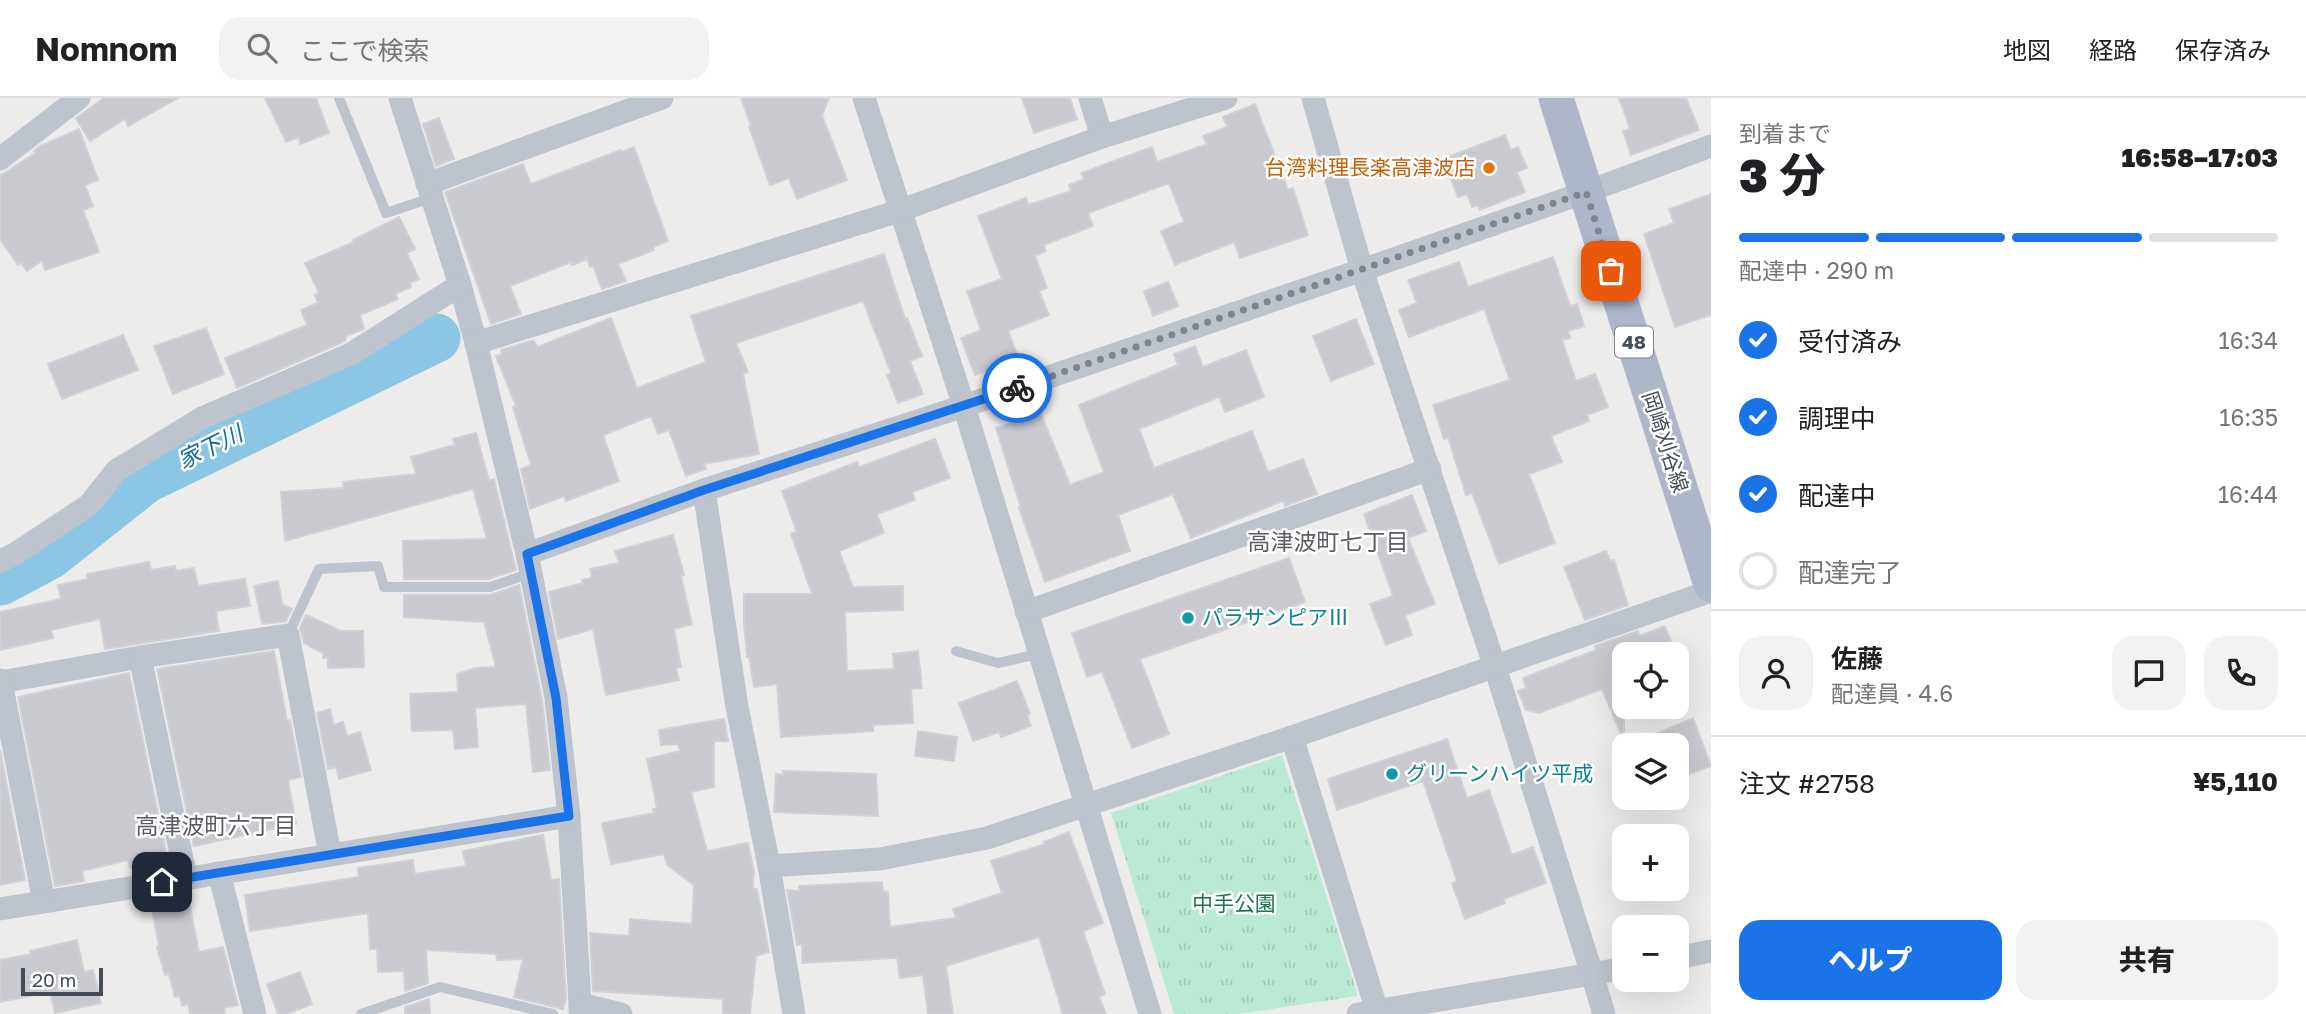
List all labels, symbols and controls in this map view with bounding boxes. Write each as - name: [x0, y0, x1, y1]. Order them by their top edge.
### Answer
- search box: [219, 17, 709, 80]
- text: Nomnom: [35, 29, 177, 68]
- icon: search: [243, 29, 281, 67]
- text: ここで検索: [299, 35, 429, 66]
- text: 地図: [2003, 35, 2051, 64]
- text: 経路: [2089, 35, 2137, 64]
- text: 保存済み: [2175, 35, 2271, 64]
- text: 到着まで: [1739, 119, 1831, 147]
- text: 16:58–17:03: [2121, 142, 2278, 173]
- text: 3 分: [1739, 147, 1825, 202]
- place label: 台湾料理長楽高津波店: [1265, 154, 1475, 180]
- marker: 台湾料理長楽高津波店: [1481, 160, 1497, 176]
- pin: [1581, 241, 1641, 301]
- icon: bag: [1592, 252, 1630, 290]
- text: 配達中 · 290 m: [1739, 256, 1894, 284]
- icon: check: [1739, 321, 1777, 359]
- road number: 48: [1615, 326, 1653, 358]
- text: 受付済み: [1798, 326, 1902, 357]
- text: 16:34: [2219, 326, 2278, 354]
- courier: [982, 353, 1052, 423]
- icon: bike: [998, 369, 1036, 407]
- street label: 岡崎刈谷線: [1637, 388, 1695, 496]
- icon: check: [1739, 398, 1777, 436]
- text: 調理中: [1798, 403, 1876, 434]
- text: 16:35: [2219, 403, 2278, 431]
- water label: 家下川: [172, 417, 249, 474]
- icon: check: [1739, 475, 1777, 513]
- text: 配達中: [1798, 480, 1876, 511]
- text: 16:44: [2218, 480, 2278, 508]
- district label: 高津波町七丁目: [1248, 527, 1409, 555]
- text: 配達完了: [1798, 557, 1902, 588]
- place label: パラサンピアⅢ: [1202, 604, 1349, 630]
- marker: パラサンピアⅢ: [1180, 610, 1196, 626]
- button: person: [1739, 636, 1813, 710]
- button: chat: [2112, 636, 2186, 710]
- button: phone: [2204, 636, 2278, 710]
- map controls: [1612, 642, 1689, 992]
- button: locate: [1612, 642, 1689, 719]
- text: 佐藤: [1831, 643, 1883, 674]
- text: 配達員 · 4.6: [1831, 679, 1953, 707]
- button: layers: [1612, 733, 1689, 810]
- place label: グリーンハイツ平成: [1406, 760, 1594, 786]
- marker: グリーンハイツ平成: [1384, 766, 1400, 782]
- text: ¥5,110: [2193, 766, 2278, 797]
- text: 注文 #2758: [1739, 768, 1875, 799]
- district label: 高津波町六丁目: [136, 811, 297, 839]
- button: +: [1612, 824, 1689, 901]
- pin: [132, 852, 192, 912]
- icon: home: [143, 863, 181, 901]
- park label: 中手公園: [1192, 890, 1276, 916]
- button: −: [1612, 915, 1689, 992]
- button: ヘルプ: [1739, 920, 2002, 1000]
- button: 共有: [2016, 920, 2278, 1000]
- scale bar: [21, 965, 103, 997]
- text: 20 m: [32, 968, 76, 991]

